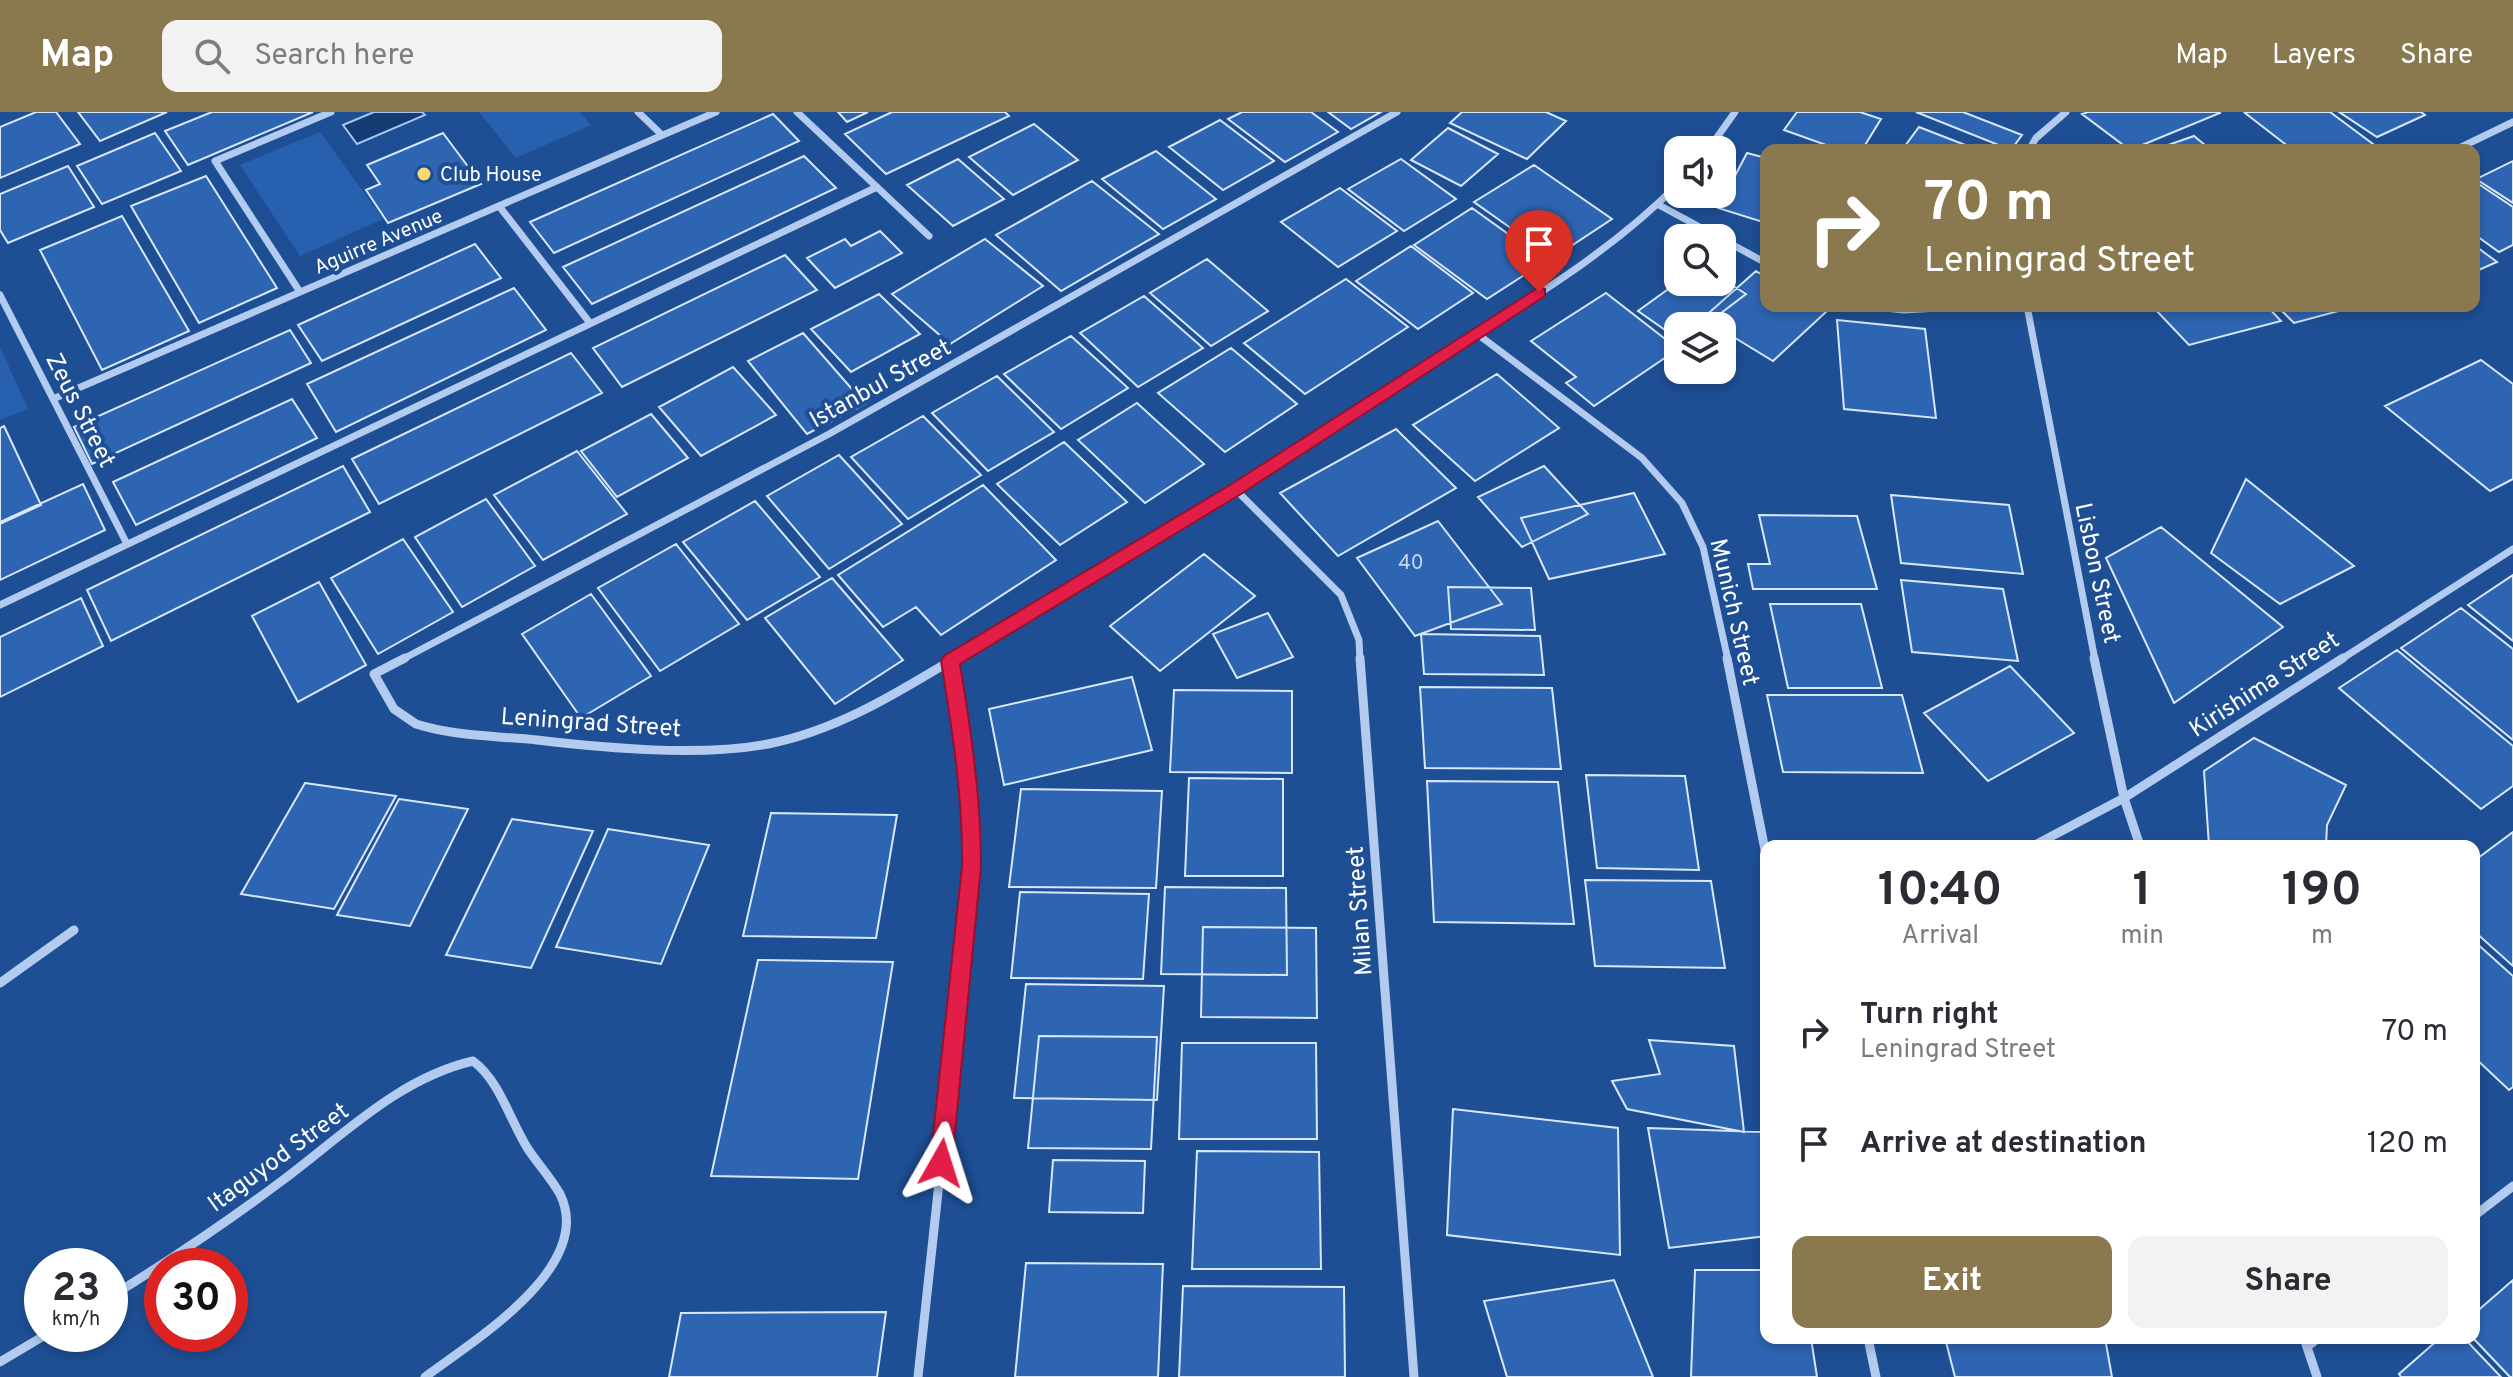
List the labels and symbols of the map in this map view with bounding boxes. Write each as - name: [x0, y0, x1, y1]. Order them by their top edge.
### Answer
- place label: Club House: [440, 163, 542, 189]
- marker: Club House: [415, 165, 433, 183]
- street label: Aguirre Avenue: [310, 204, 447, 282]
- pin: [1505, 210, 1573, 292]
- street label: Istanbul Street: [805, 333, 957, 436]
- street label: Zeus Street: [38, 349, 121, 473]
- street label: Lisbon Street: [2066, 500, 2126, 647]
- street label: Munich Street: [1702, 536, 1765, 689]
- house number: 40: [1398, 551, 1424, 577]
- street label: Kirishima Street: [2184, 626, 2346, 745]
- street label: Leningrad Street: [500, 703, 682, 745]
- street label: Milan Street: [1342, 845, 1380, 977]
- street label: Itaguyod Street: [203, 1097, 356, 1220]
- position arrow: [899, 1121, 983, 1205]
- speed limit sign: 30: [144, 1248, 248, 1352]

